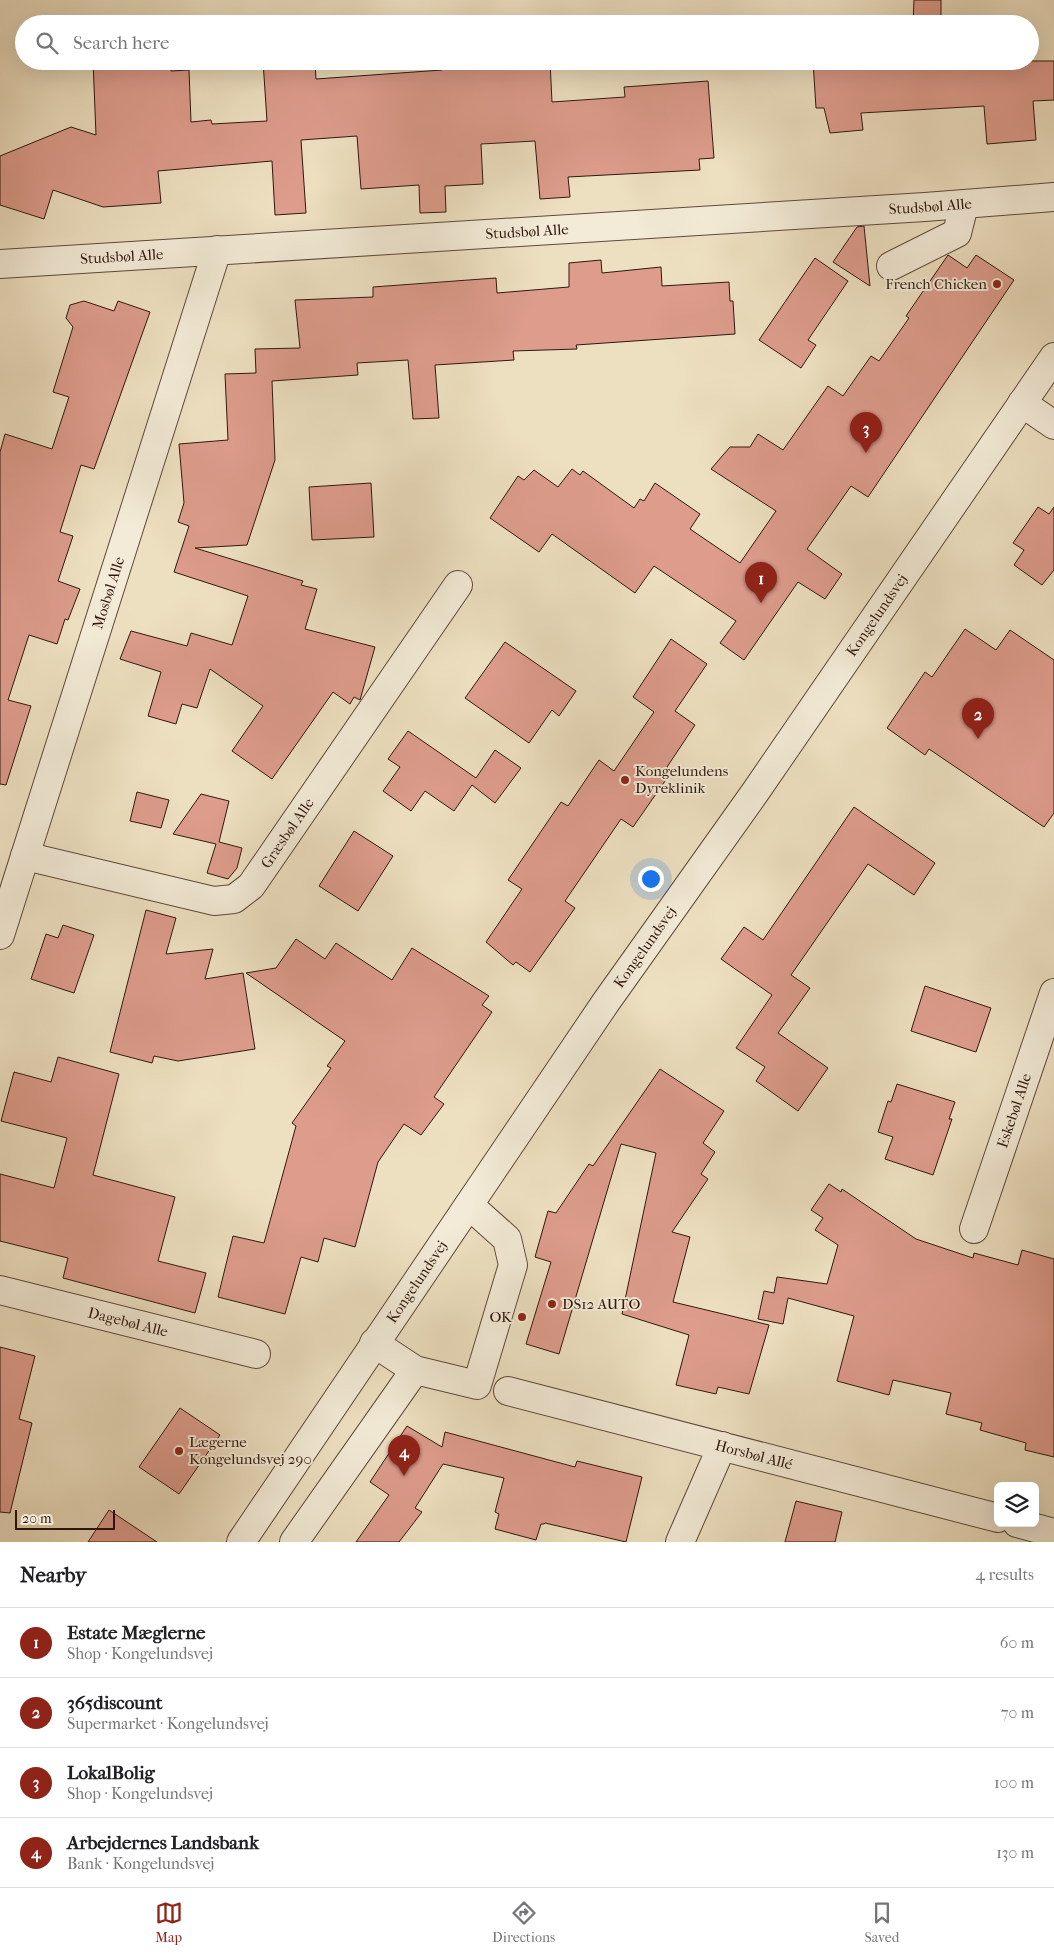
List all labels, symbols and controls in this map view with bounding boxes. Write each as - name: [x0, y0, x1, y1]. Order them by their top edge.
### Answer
- search box: [15, 15, 1039, 70]
- icon: search: [33, 29, 61, 57]
- text: Search here: [73, 32, 169, 54]
- street label: Studsbøl Alle: [888, 194, 973, 218]
- street label: Studsbøl Alle: [485, 220, 570, 243]
- street label: Studsbøl Alle: [80, 245, 164, 268]
- place label: French Chicken: [885, 275, 987, 293]
- marker: French Chicken: [991, 278, 1003, 290]
- pin: 3: [850, 412, 882, 453]
- street label: Mosbøl Alle: [89, 554, 128, 631]
- pin: 1: [745, 562, 777, 603]
- street label: Kongelundsvej: [842, 571, 911, 660]
- pin: 2: [962, 698, 994, 739]
- place label: Kongelundens Dyreklinik: [635, 762, 729, 797]
- marker: Kongelundens Dyreklinik: [619, 774, 631, 786]
- street label: Græsbøl Alle: [257, 794, 318, 872]
- your location: [638, 866, 664, 892]
- street label: Kongelundsvej: [610, 903, 680, 991]
- street label: Eskebøl Alle: [993, 1070, 1035, 1150]
- street label: Kongelundsvej: [383, 1237, 451, 1327]
- place label: DS12 AUTO: [562, 1295, 640, 1313]
- marker: DS12 AUTO: [546, 1298, 558, 1310]
- street label: Dagebøl Alle: [86, 1303, 171, 1341]
- place label: OK: [489, 1308, 513, 1326]
- marker: OK: [516, 1311, 528, 1323]
- place label: Lægerne Kongelundsvej 290: [189, 1433, 312, 1468]
- pin: 4: [388, 1435, 420, 1476]
- street label: Horsbøl Allé: [713, 1436, 795, 1474]
- marker: Lægerne Kongelundsvej 290: [173, 1445, 185, 1457]
- map controls: [994, 1482, 1039, 1527]
- button: layers: [994, 1482, 1039, 1527]
- scale bar: [15, 1507, 115, 1530]
- text: 20 m: [22, 1510, 52, 1527]
- text: Nearby: [20, 1563, 86, 1587]
- text: 4 results: [976, 1565, 1034, 1584]
- text: Estate Mæglerne: [67, 1622, 206, 1644]
- text: 1: [33, 1633, 39, 1652]
- text: 60 m: [1000, 1633, 1034, 1652]
- text: Shop · Kongelundsvej: [67, 1644, 213, 1663]
- text: 365discount: [67, 1692, 163, 1714]
- text: 2: [32, 1703, 40, 1722]
- text: 70 m: [1001, 1703, 1034, 1722]
- text: Supermarket · Kongelundsvej: [67, 1714, 269, 1733]
- text: LokalBolig: [67, 1762, 155, 1784]
- text: 3: [33, 1773, 39, 1792]
- text: 100 m: [994, 1773, 1034, 1792]
- text: Shop · Kongelundsvej: [67, 1784, 213, 1803]
- text: Arbejdernes Landsbank: [67, 1832, 259, 1854]
- text: 4: [31, 1843, 41, 1862]
- text: 130 m: [996, 1843, 1034, 1862]
- text: Bank · Kongelundsvej: [67, 1854, 214, 1873]
- tab: Map: [155, 1899, 183, 1946]
- tab: Directions: [492, 1899, 555, 1946]
- tab: Saved: [865, 1899, 899, 1946]

